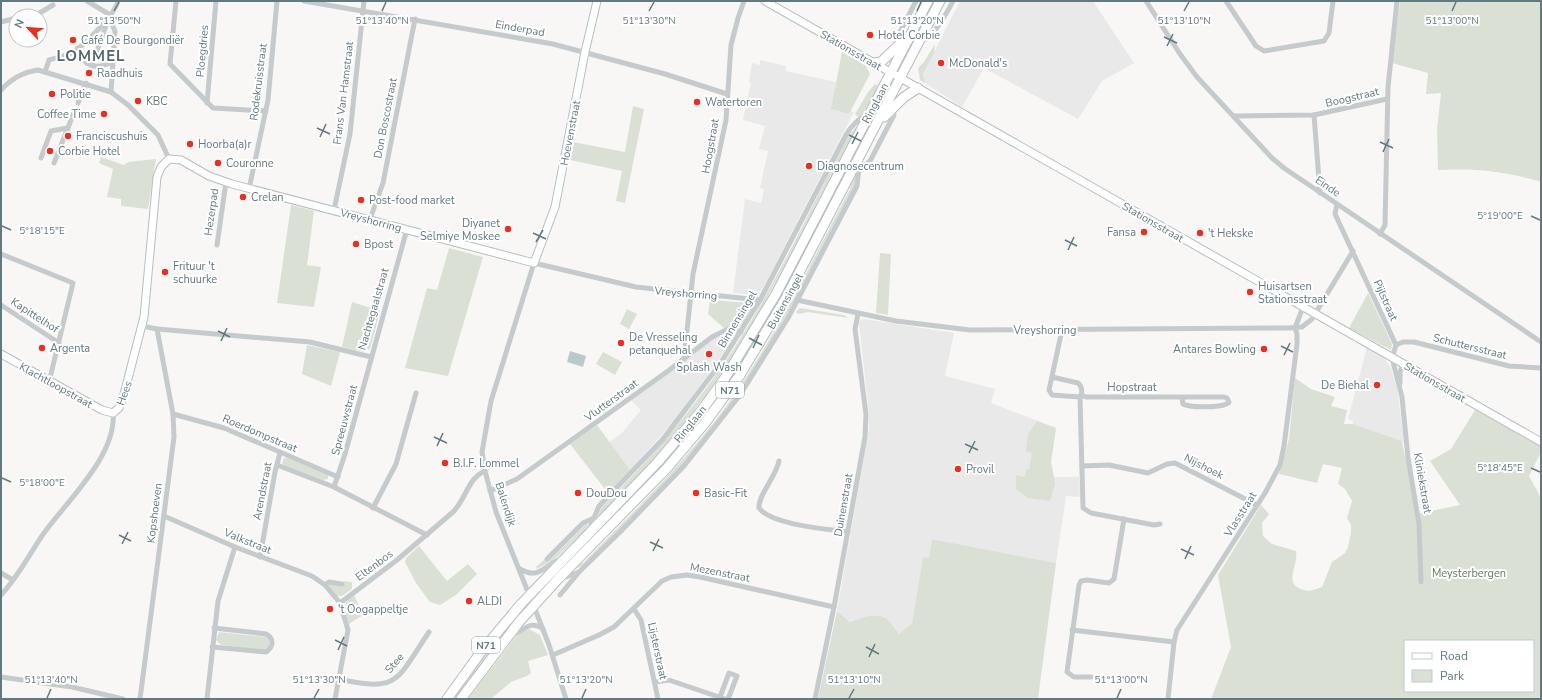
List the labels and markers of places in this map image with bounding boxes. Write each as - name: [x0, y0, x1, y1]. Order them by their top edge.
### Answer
- place label: Hotel Corbie: [878, 28, 940, 43]
- marker: Hotel Corbie: [865, 30, 875, 40]
- place label: Café De Bourgondiër: [81, 33, 184, 48]
- marker: Café De Bourgondiër: [68, 35, 78, 45]
- place label: McDonald's: [949, 56, 1007, 71]
- marker: McDonald's: [936, 58, 946, 68]
- place label: Raadhuis: [97, 66, 143, 81]
- marker: Raadhuis: [84, 68, 94, 78]
- place label: Politie: [60, 87, 91, 102]
- marker: Politie: [47, 89, 57, 99]
- place label: KBC: [146, 94, 168, 109]
- place label: Watertoren: [705, 95, 762, 110]
- marker: KBC: [133, 96, 143, 106]
- marker: Watertoren: [692, 97, 702, 107]
- place label: Coffee Time: [37, 107, 96, 122]
- marker: Coffee Time: [99, 109, 109, 119]
- place label: Franciscushuis: [76, 129, 148, 144]
- marker: Franciscushuis: [63, 131, 73, 141]
- place label: Hoorba(a)r: [198, 137, 252, 152]
- marker: Hoorba(a)r: [185, 139, 195, 149]
- place label: Corbie Hotel: [58, 144, 121, 159]
- marker: Corbie Hotel: [45, 146, 55, 156]
- place label: Couronne: [226, 156, 274, 171]
- marker: Couronne: [213, 158, 223, 168]
- place label: Diagnosecentrum: [817, 159, 904, 174]
- marker: Diagnosecentrum: [804, 161, 814, 171]
- place label: Crelan: [251, 190, 283, 205]
- marker: Crelan: [238, 192, 248, 202]
- place label: Post-food market: [369, 193, 455, 208]
- marker: Post-food market: [356, 195, 366, 205]
- place label: Diyanet Selmiye Moskee: [420, 216, 500, 244]
- marker: Diyanet Selmiye Moskee: [503, 224, 513, 234]
- place label: Fansa: [1107, 225, 1136, 240]
- place label: 't Hekske: [1208, 226, 1253, 241]
- marker: Fansa: [1139, 227, 1149, 237]
- marker: 't Hekske: [1195, 228, 1205, 238]
- place label: Bpost: [364, 237, 393, 252]
- marker: Bpost: [351, 239, 361, 249]
- place label: Frituur 't schuurke: [173, 259, 217, 287]
- marker: Frituur 't schuurke: [160, 267, 170, 277]
- place label: Huisartsen Stationsstraat: [1258, 279, 1327, 307]
- marker: Huisartsen Stationsstraat: [1245, 287, 1255, 297]
- place label: De Vresseling petanquehal: [629, 330, 697, 358]
- marker: De Vresseling petanquehal: [616, 338, 626, 348]
- place label: Argenta: [50, 341, 90, 356]
- place label: Antares Bowling: [1173, 342, 1256, 357]
- marker: Argenta: [37, 343, 47, 353]
- marker: Antares Bowling: [1259, 344, 1269, 354]
- marker: Splash Wash: [704, 349, 714, 359]
- place label: Splash Wash: [676, 360, 742, 375]
- place label: De Biehal: [1321, 378, 1370, 393]
- marker: De Biehal: [1372, 380, 1382, 390]
- place label: B.I.F. Lommel: [453, 456, 520, 471]
- marker: B.I.F. Lommel: [440, 458, 450, 468]
- place label: Provil: [966, 462, 995, 477]
- marker: Provil: [953, 464, 963, 474]
- place label: DouDou: [586, 486, 627, 501]
- place label: Basic-Fit: [704, 486, 747, 501]
- marker: DouDou: [573, 488, 583, 498]
- marker: Basic-Fit: [691, 488, 701, 498]
- place label: ALDI: [477, 594, 502, 609]
- marker: ALDI: [464, 596, 474, 606]
- place label: 't Oogappeltje: [338, 602, 408, 617]
- marker: 't Oogappeltje: [325, 604, 335, 614]

